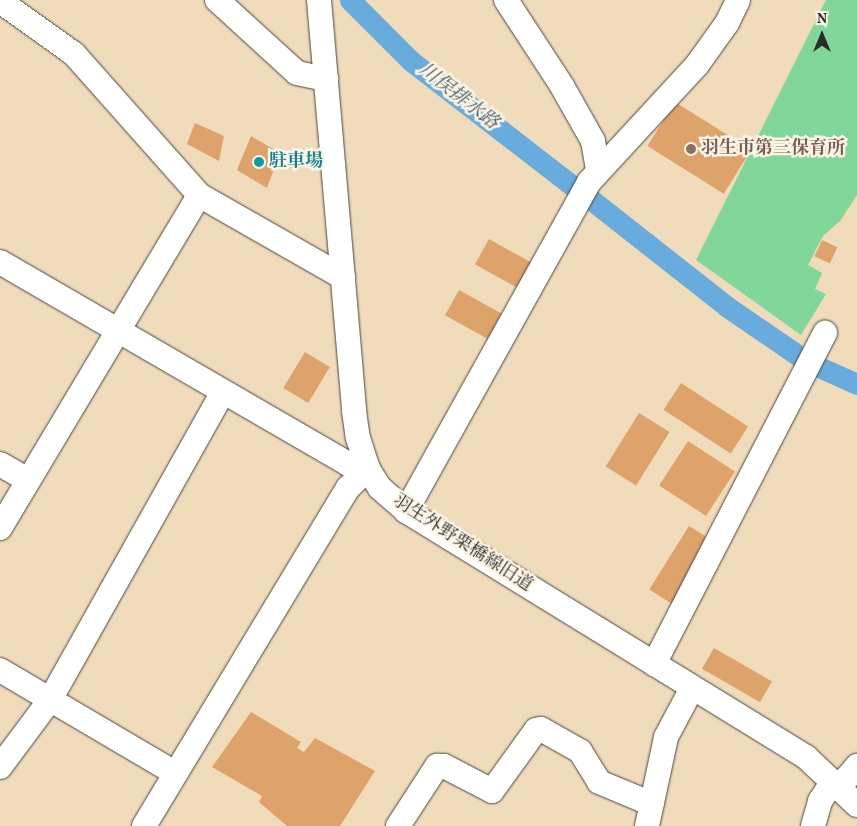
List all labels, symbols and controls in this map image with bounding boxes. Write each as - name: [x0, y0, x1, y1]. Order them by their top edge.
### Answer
- north arrow: [797, 10, 847, 60]
- text: N: [817, 10, 827, 29]
- water label: 川俣排水路: [414, 59, 502, 135]
- place label: 羽生市第三保育所: [701, 138, 845, 160]
- marker: 羽生市第三保育所: [685, 143, 697, 155]
- place label: 駐車場: [269, 151, 323, 173]
- marker: 駐車場: [253, 156, 265, 168]
- street label: 羽生外野栗橋線旧道: [388, 491, 536, 597]

